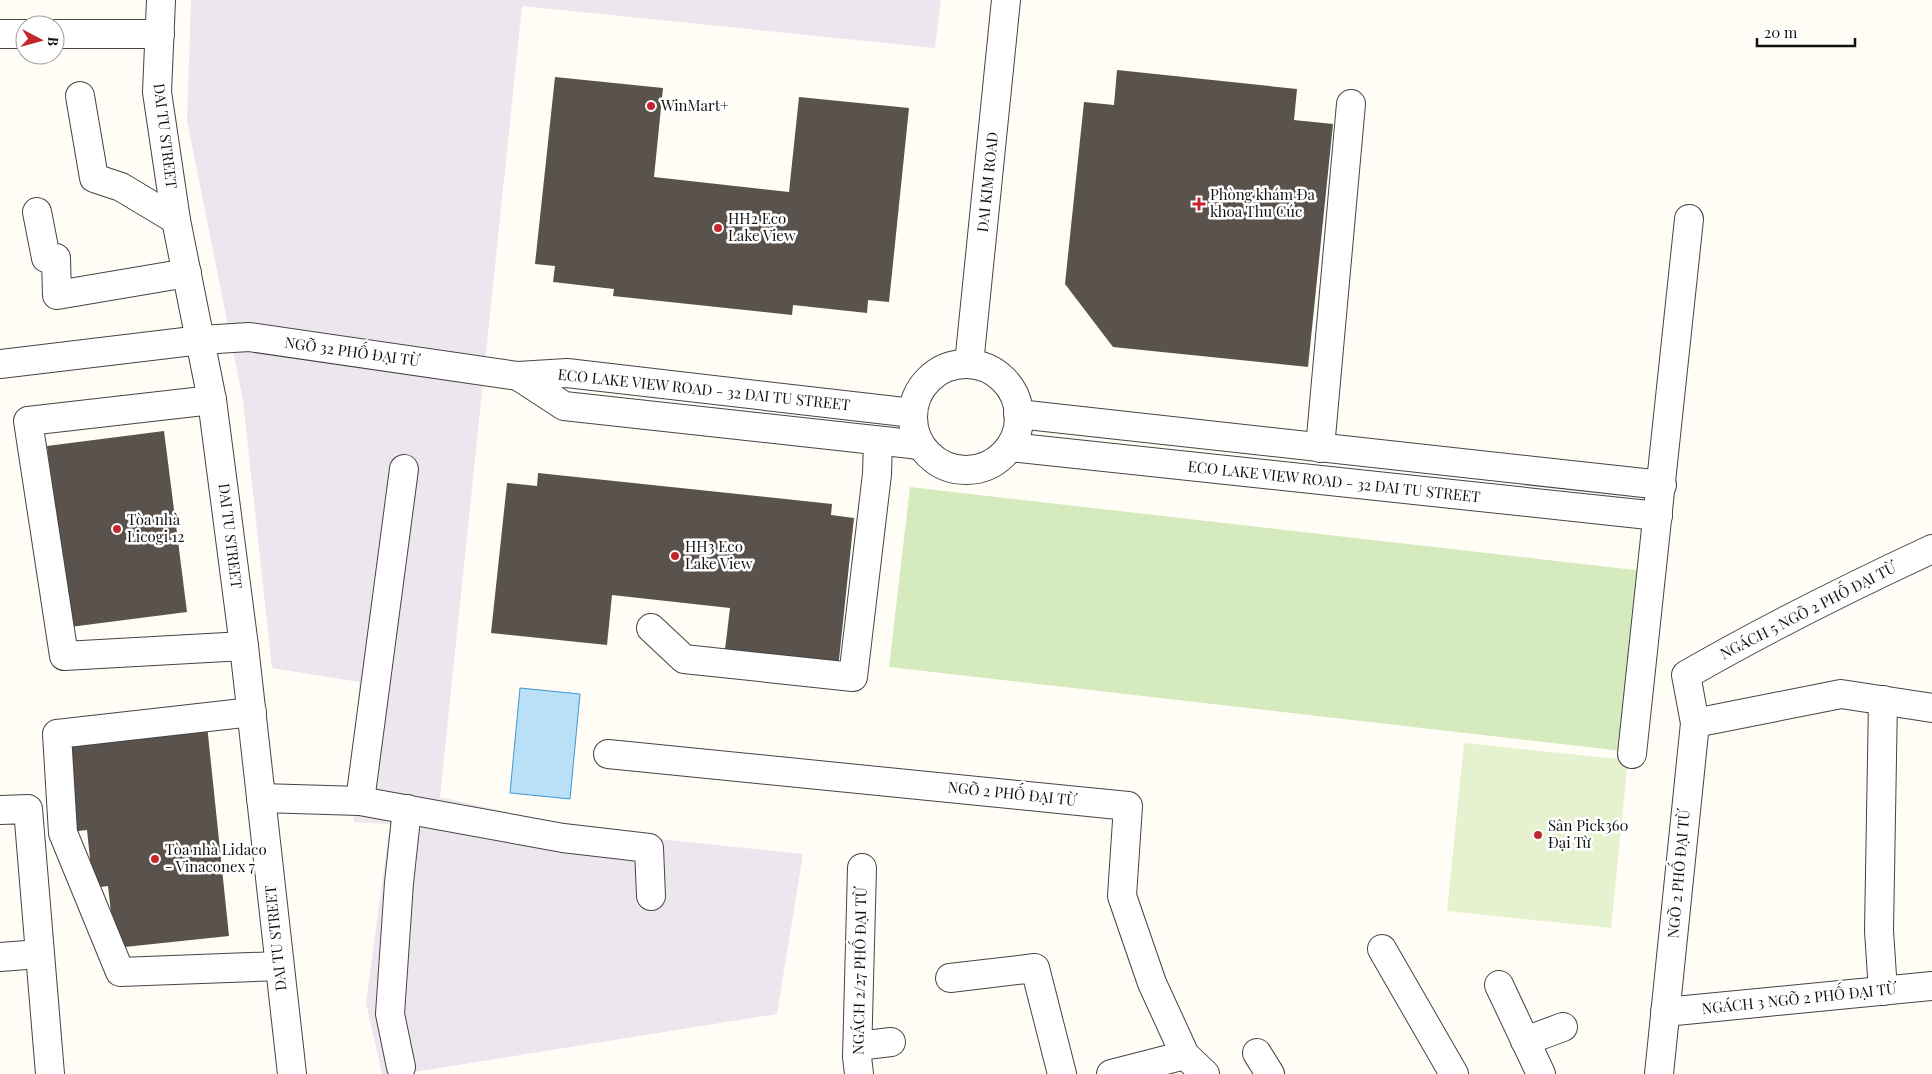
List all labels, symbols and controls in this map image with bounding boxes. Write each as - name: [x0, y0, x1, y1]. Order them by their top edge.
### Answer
- north arrow: [15, 15, 65, 65]
- scale bar: [1757, 15, 1854, 47]
- text: 20 m: [1764, 22, 1798, 42]
- text: B: [43, 36, 63, 47]
- street label: DAI TU STREET: [150, 82, 182, 190]
- place label: WinMart+: [660, 95, 729, 115]
- marker: WinMart+: [645, 100, 657, 112]
- street label: DAI KIM ROAD: [972, 131, 1002, 233]
- place label: Phòng khám Đa khoa Thu Cúc: [1210, 184, 1316, 221]
- marker: Phòng khám Đa khoa Thu Cúc: [1192, 197, 1206, 211]
- place label: HH2 Eco Lake View: [728, 208, 796, 245]
- marker: HH2 Eco Lake View: [712, 222, 724, 234]
- street label: NGÕ 32 PHỐ ĐẠI TỪ: [283, 330, 422, 370]
- street label: ECO LAKE VIEW ROAD - 32 DAI TU STREET: [557, 364, 852, 414]
- street label: ECO LAKE VIEW ROAD - 32 DAI TU STREET: [1187, 456, 1482, 506]
- street label: DAI TU STREET: [215, 482, 247, 590]
- place label: Tòa nhà Licogi 12: [127, 509, 185, 546]
- marker: Tòa nhà Licogi 12: [111, 523, 123, 535]
- place label: HH3 Eco Lake View: [685, 536, 753, 573]
- marker: HH3 Eco Lake View: [669, 550, 681, 562]
- street label: NGÁCH 5 NGÕ 2 PHỐ ĐẠI TỪ: [1715, 555, 1900, 663]
- street label: NGÕ 2 PHỐ ĐẠI TỪ: [947, 774, 1078, 810]
- street label: NGÕ 2 PHỐ ĐẠI TỪ: [1660, 808, 1694, 939]
- place label: Sân Pick360 Đại Từ: [1548, 815, 1629, 852]
- marker: Sân Pick360 Đại Từ: [1532, 829, 1544, 841]
- place label: Tòa nhà Lidaco - Vinaconex 7: [165, 839, 267, 876]
- marker: Tòa nhà Lidaco - Vinaconex 7: [149, 853, 161, 865]
- street label: DAI TU STREET: [260, 884, 290, 992]
- street label: NGÁCH 2/27 PHỐ ĐẠI TỪ: [846, 886, 870, 1055]
- street label: NGÁCH 3 NGÕ 2 PHỐ ĐẠI TỪ: [1700, 976, 1898, 1018]

